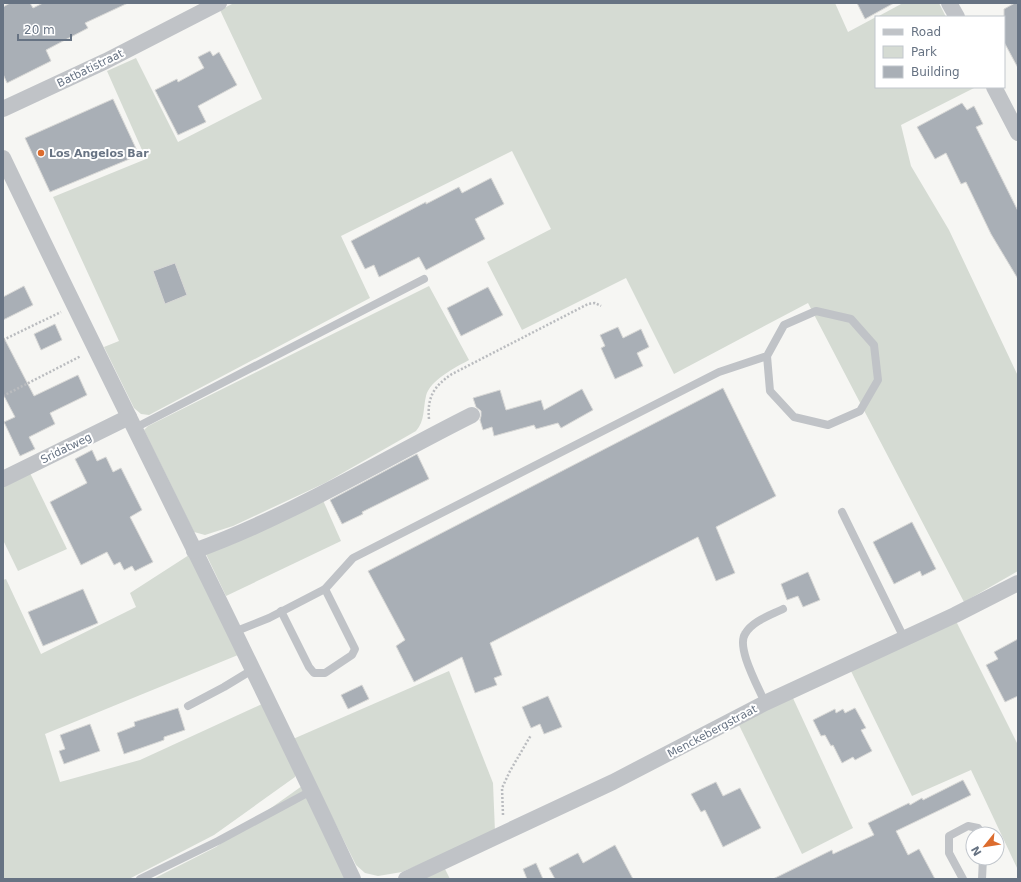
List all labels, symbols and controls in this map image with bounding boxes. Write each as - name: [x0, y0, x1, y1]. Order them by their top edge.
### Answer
- scale bar: [18, 16, 71, 42]
- legend: [875, 16, 1005, 88]
- text: 20 m: [24, 23, 55, 37]
- text: Road: [911, 25, 941, 39]
- text: Park: [911, 45, 937, 59]
- street label: Batbatistraat: [55, 47, 126, 90]
- text: Building: [911, 65, 960, 79]
- place label: Los Angelos Bar: [49, 147, 149, 160]
- marker: Los Angelos Bar: [36, 148, 46, 158]
- street label: Sridatweg: [38, 430, 94, 466]
- street label: Menckebergstraat: [665, 702, 760, 761]
- north arrow: [965, 826, 1005, 866]
- text: N: [969, 844, 985, 858]

